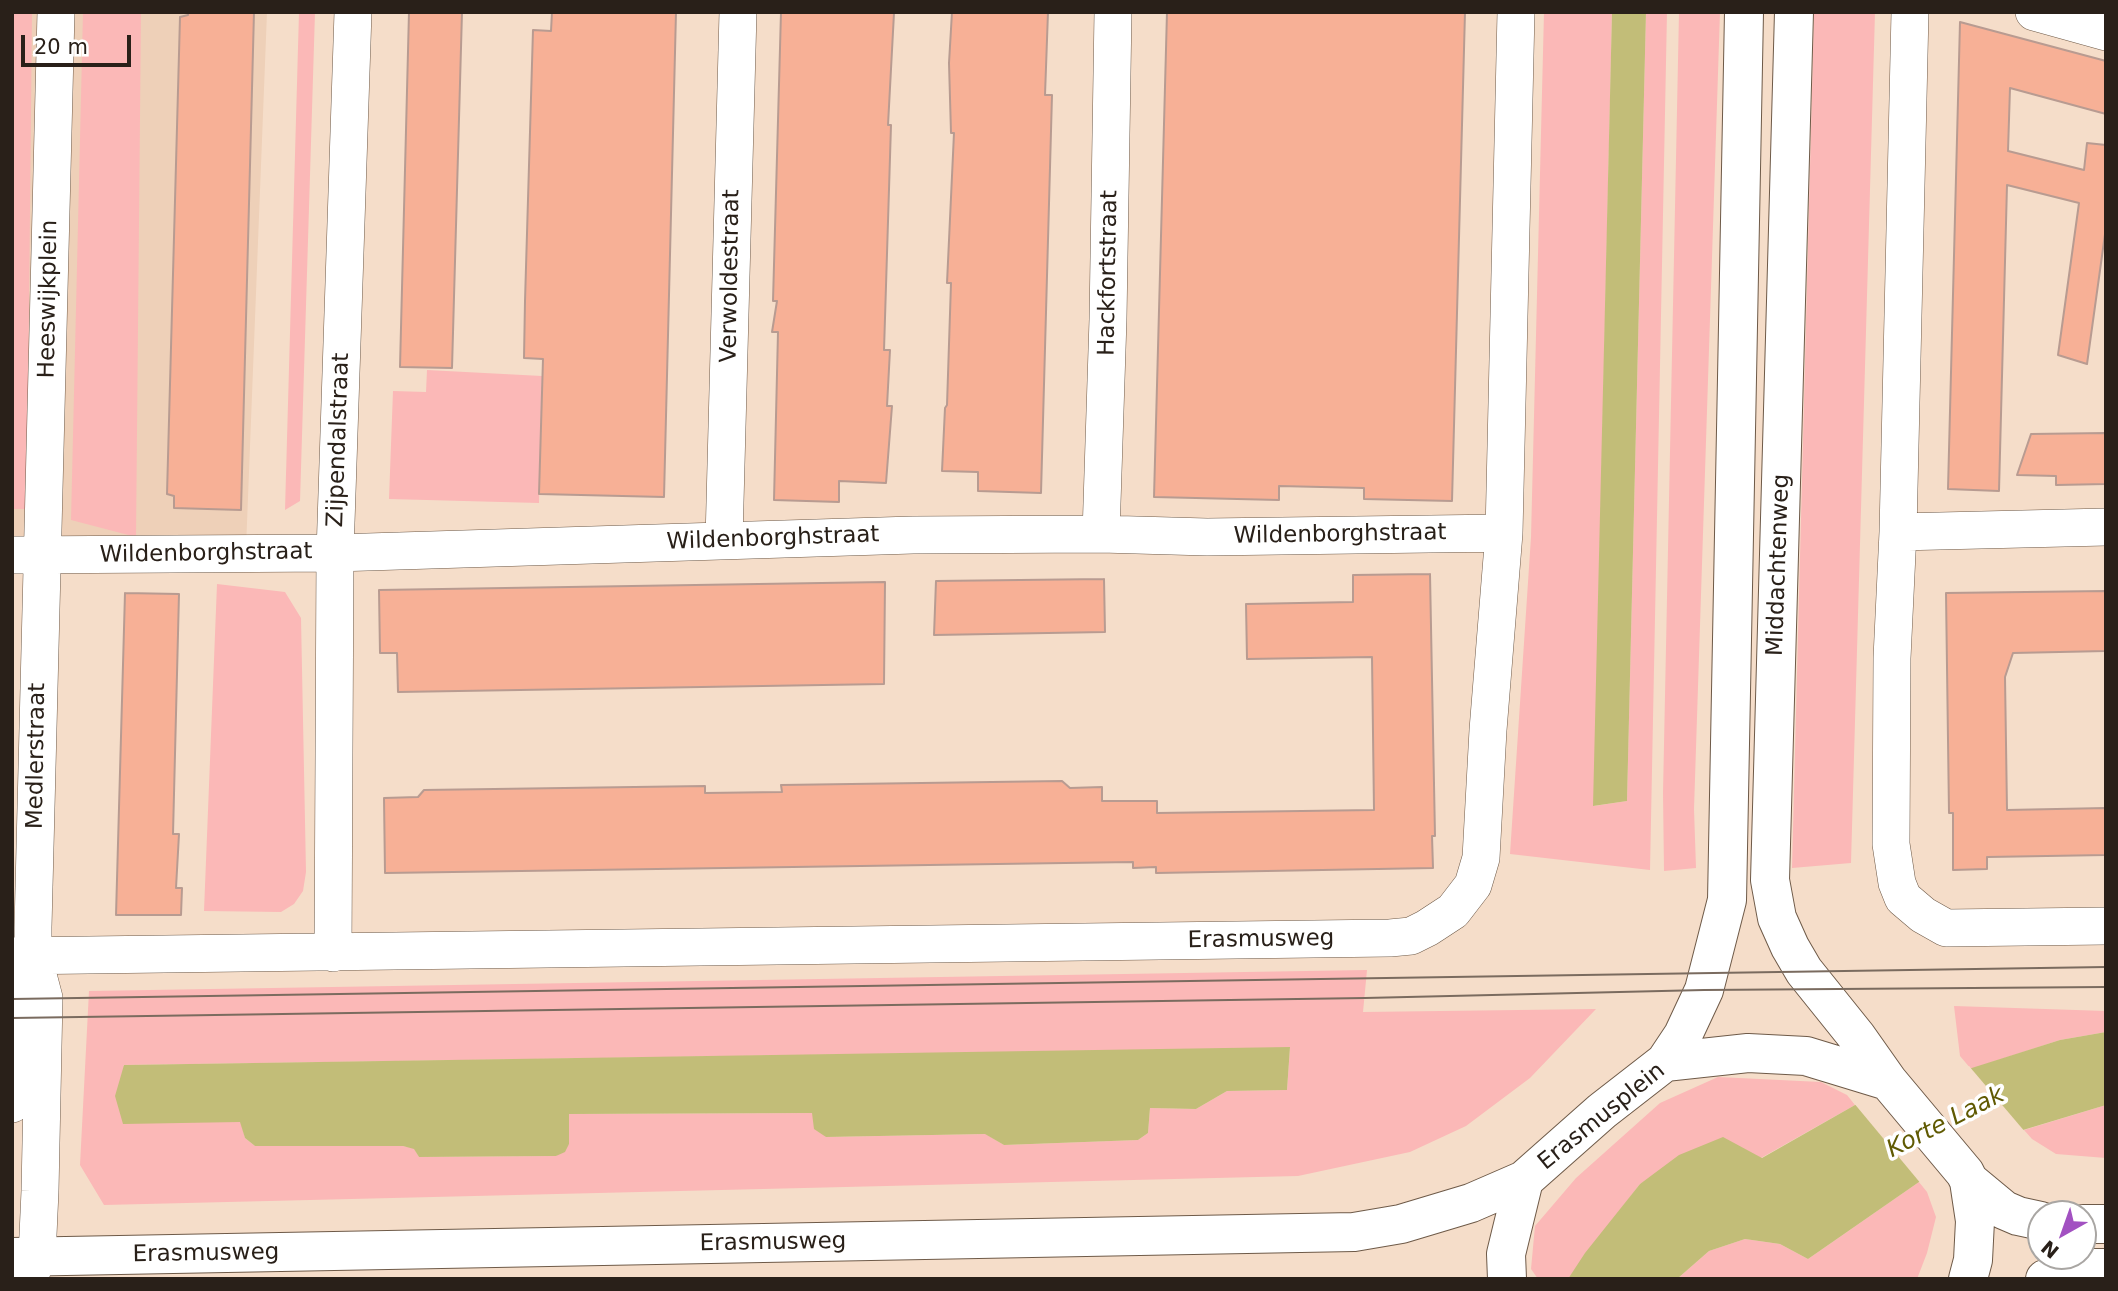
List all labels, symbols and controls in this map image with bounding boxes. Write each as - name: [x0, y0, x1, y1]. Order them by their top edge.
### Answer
- scale bar: [24, 21, 135, 65]
- text: 20 m: [34, 35, 88, 59]
- street label: Verwoldestraat: [716, 189, 746, 363]
- street label: Hackfortstraat: [1094, 190, 1124, 356]
- street label: Heeswijkplein: [34, 219, 64, 379]
- street label: Zijpendalstraat: [322, 352, 356, 528]
- street label: Middachtenweg: [1762, 474, 1796, 656]
- street label: Wildenborghstraat: [1233, 519, 1447, 551]
- street label: Wildenborghstraat: [666, 521, 880, 557]
- street label: Wildenborghstraat: [99, 538, 313, 570]
- street label: Medlerstraat: [22, 683, 52, 829]
- street label: Erasmusweg: [1187, 925, 1335, 955]
- street label: Erasmusplein: [1533, 1057, 1671, 1177]
- water label: Korte Laak: [1882, 1081, 2010, 1165]
- north arrow: [2027, 1200, 2097, 1270]
- street label: Erasmusweg: [699, 1228, 847, 1258]
- text: N: [2037, 1236, 2063, 1263]
- street label: Erasmusweg: [132, 1239, 280, 1269]

